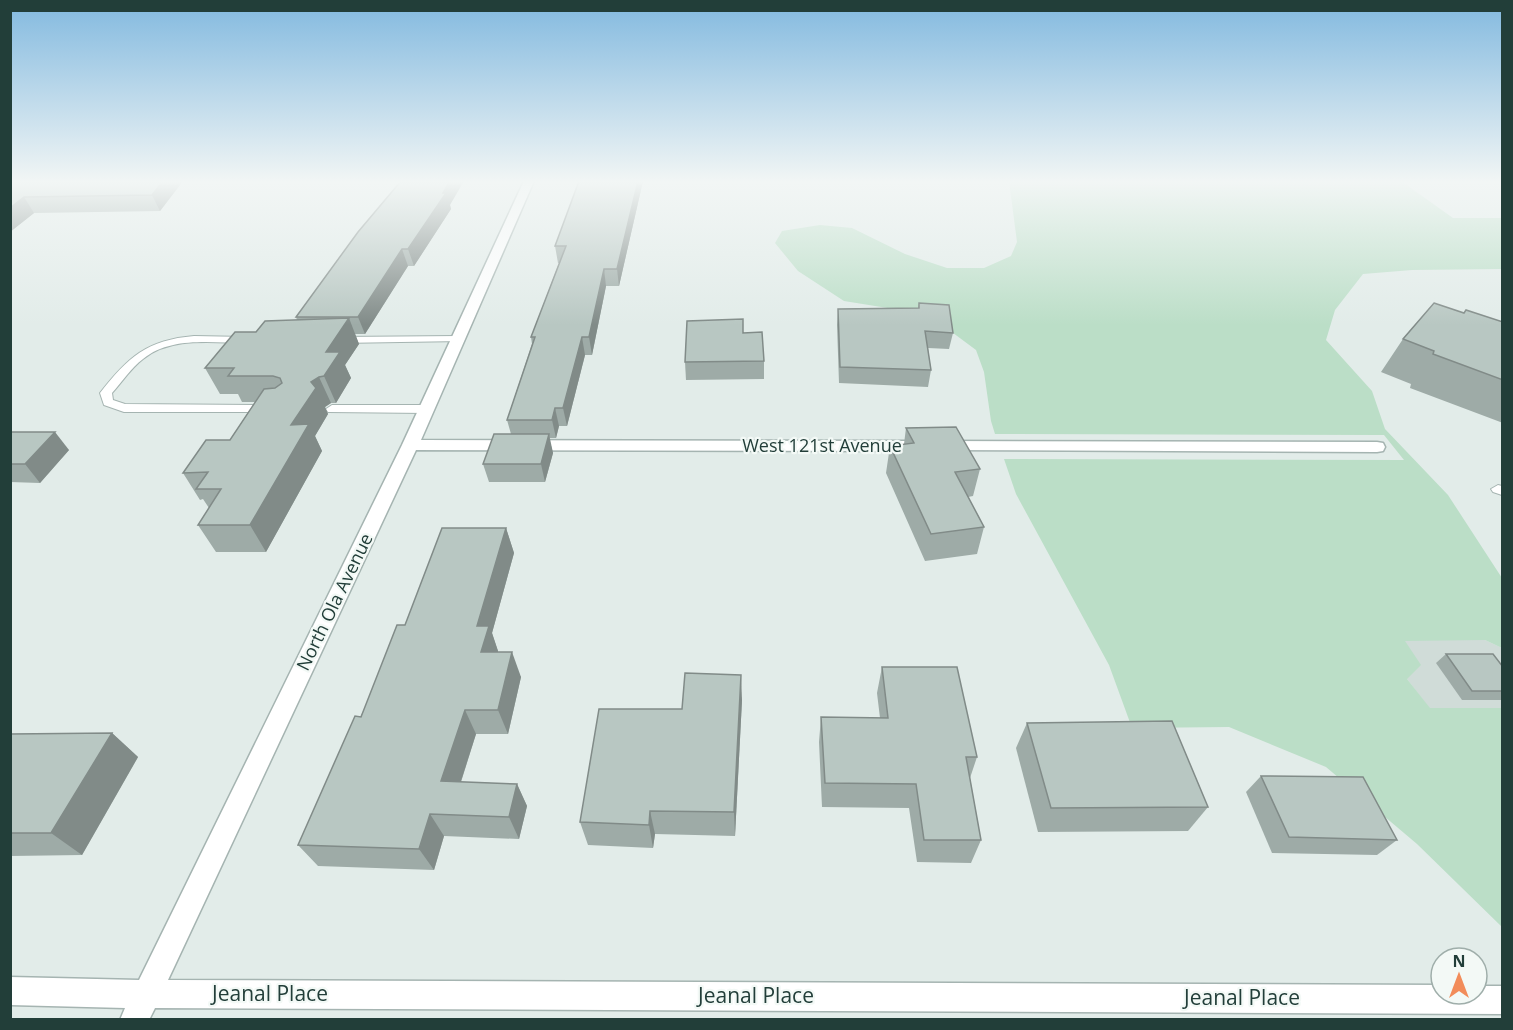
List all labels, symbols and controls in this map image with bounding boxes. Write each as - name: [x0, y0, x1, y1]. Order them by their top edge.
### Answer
- street label: West 121st Avenue: [742, 433, 902, 457]
- street label: North Ola Avenue: [290, 529, 378, 674]
- north arrow: [1429, 946, 1489, 1006]
- text: N: [1452, 950, 1466, 972]
- street label: Jeanal Place: [210, 979, 328, 1007]
- street label: Jeanal Place: [696, 981, 814, 1009]
- street label: Jeanal Place: [1182, 983, 1300, 1011]

